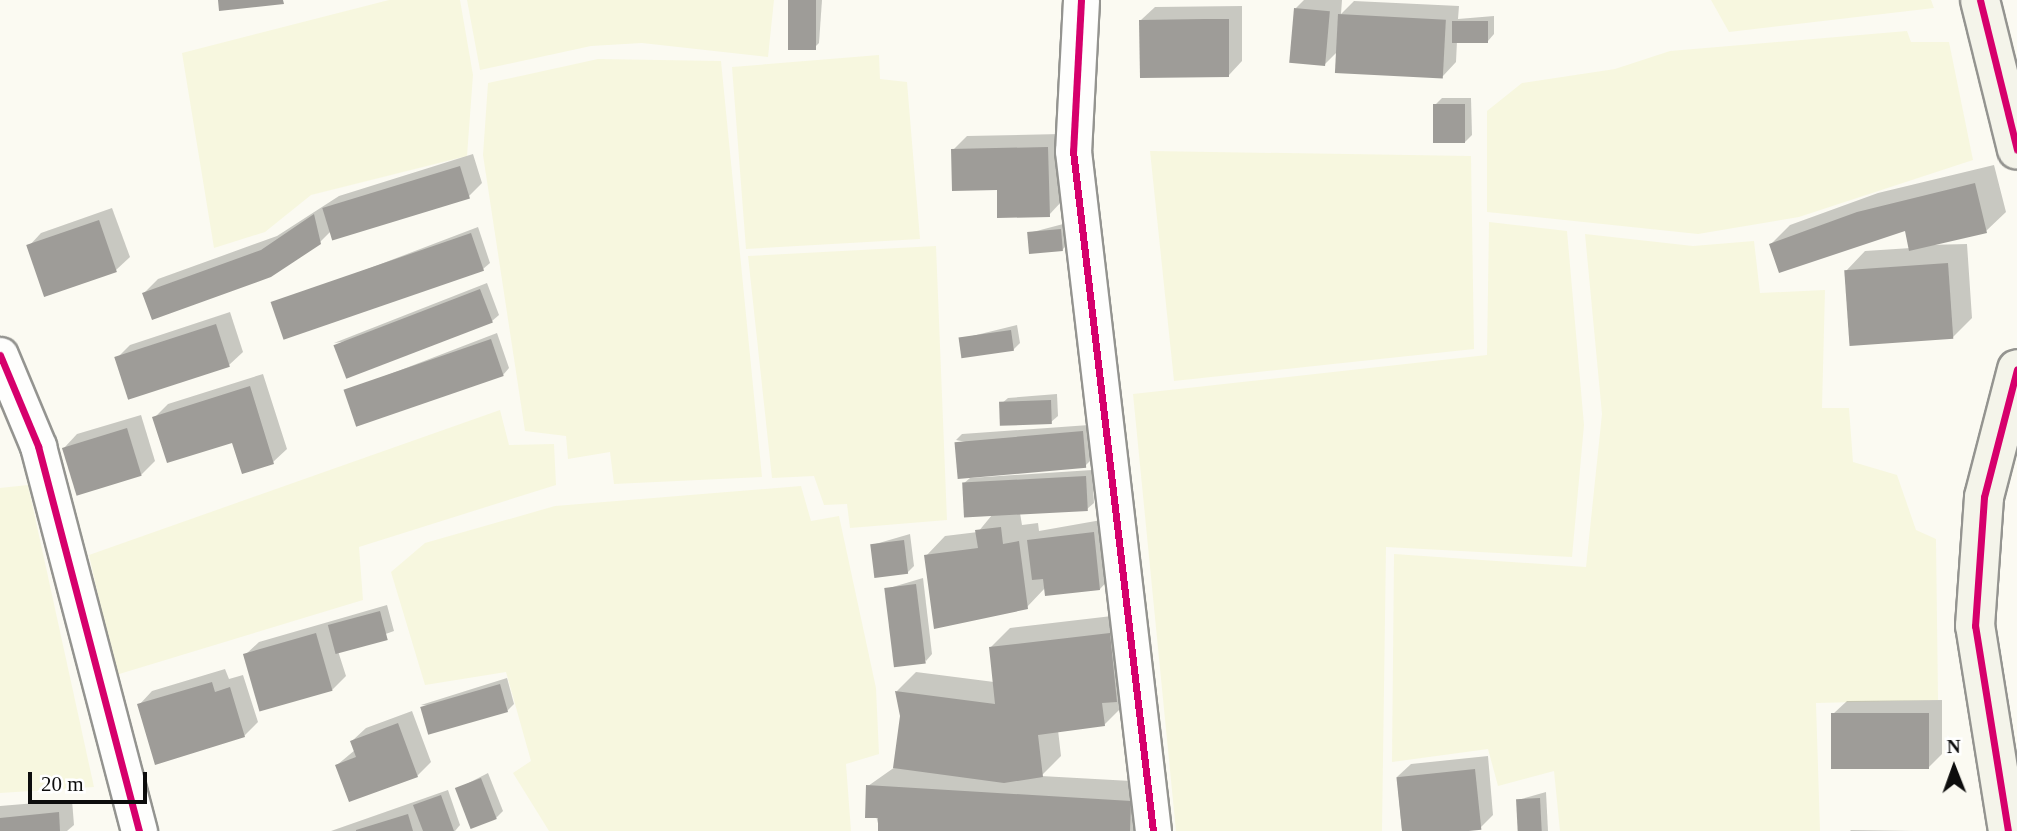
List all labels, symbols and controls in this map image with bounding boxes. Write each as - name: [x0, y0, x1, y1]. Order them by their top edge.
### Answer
- north arrow: [1919, 733, 1989, 803]
- text: N: [1947, 736, 1961, 757]
- scale bar: [32, 758, 150, 802]
- text: 20 m: [41, 772, 84, 796]

